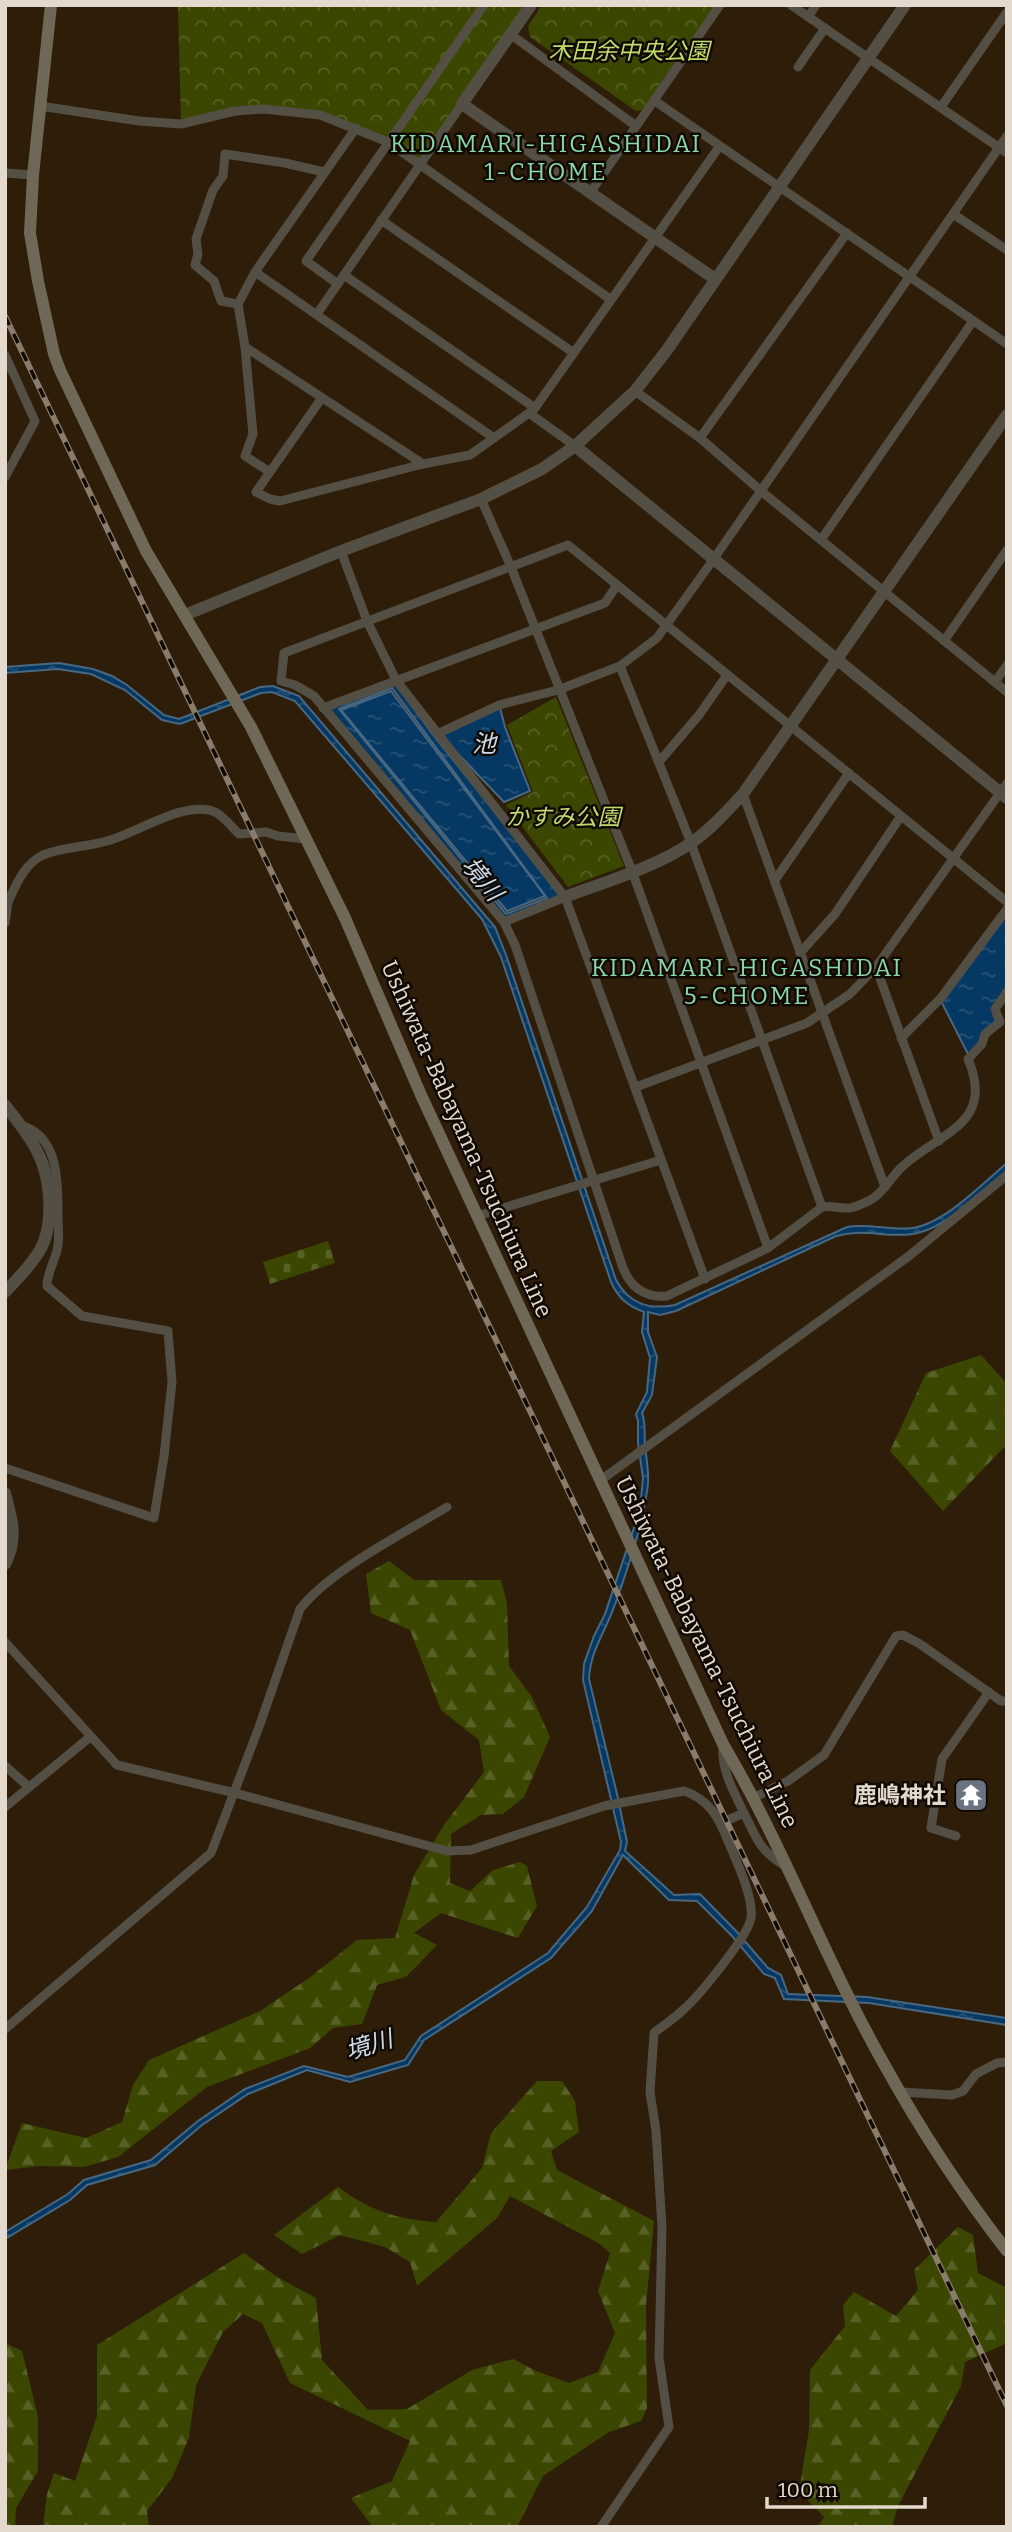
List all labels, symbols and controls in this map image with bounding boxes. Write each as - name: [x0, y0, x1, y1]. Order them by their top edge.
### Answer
- park label: 木田余中央公園: [549, 37, 713, 65]
- district label: KIDAMARI-HIGASHIDAI 1-CHOME: [390, 130, 702, 186]
- water label: 池: [472, 730, 498, 758]
- park label: かすみ公園: [506, 803, 624, 831]
- water label: 境川: [456, 852, 510, 909]
- district label: KIDAMARI-HIGASHIDAI 5-CHOME: [591, 954, 903, 1010]
- street label: Ushiwata-Babayama-Tsuchiura Line: [375, 956, 559, 1322]
- street label: Ushiwata-Babayama-Tsuchiura Line: [609, 1472, 805, 1832]
- temple icon: 鹿嶋神社: [952, 1776, 990, 1814]
- place label: 鹿嶋神社: [854, 1781, 946, 1809]
- water label: 境川: [342, 2024, 399, 2065]
- scale bar: [767, 2466, 925, 2510]
- text: 100 m: [778, 2477, 838, 2503]

